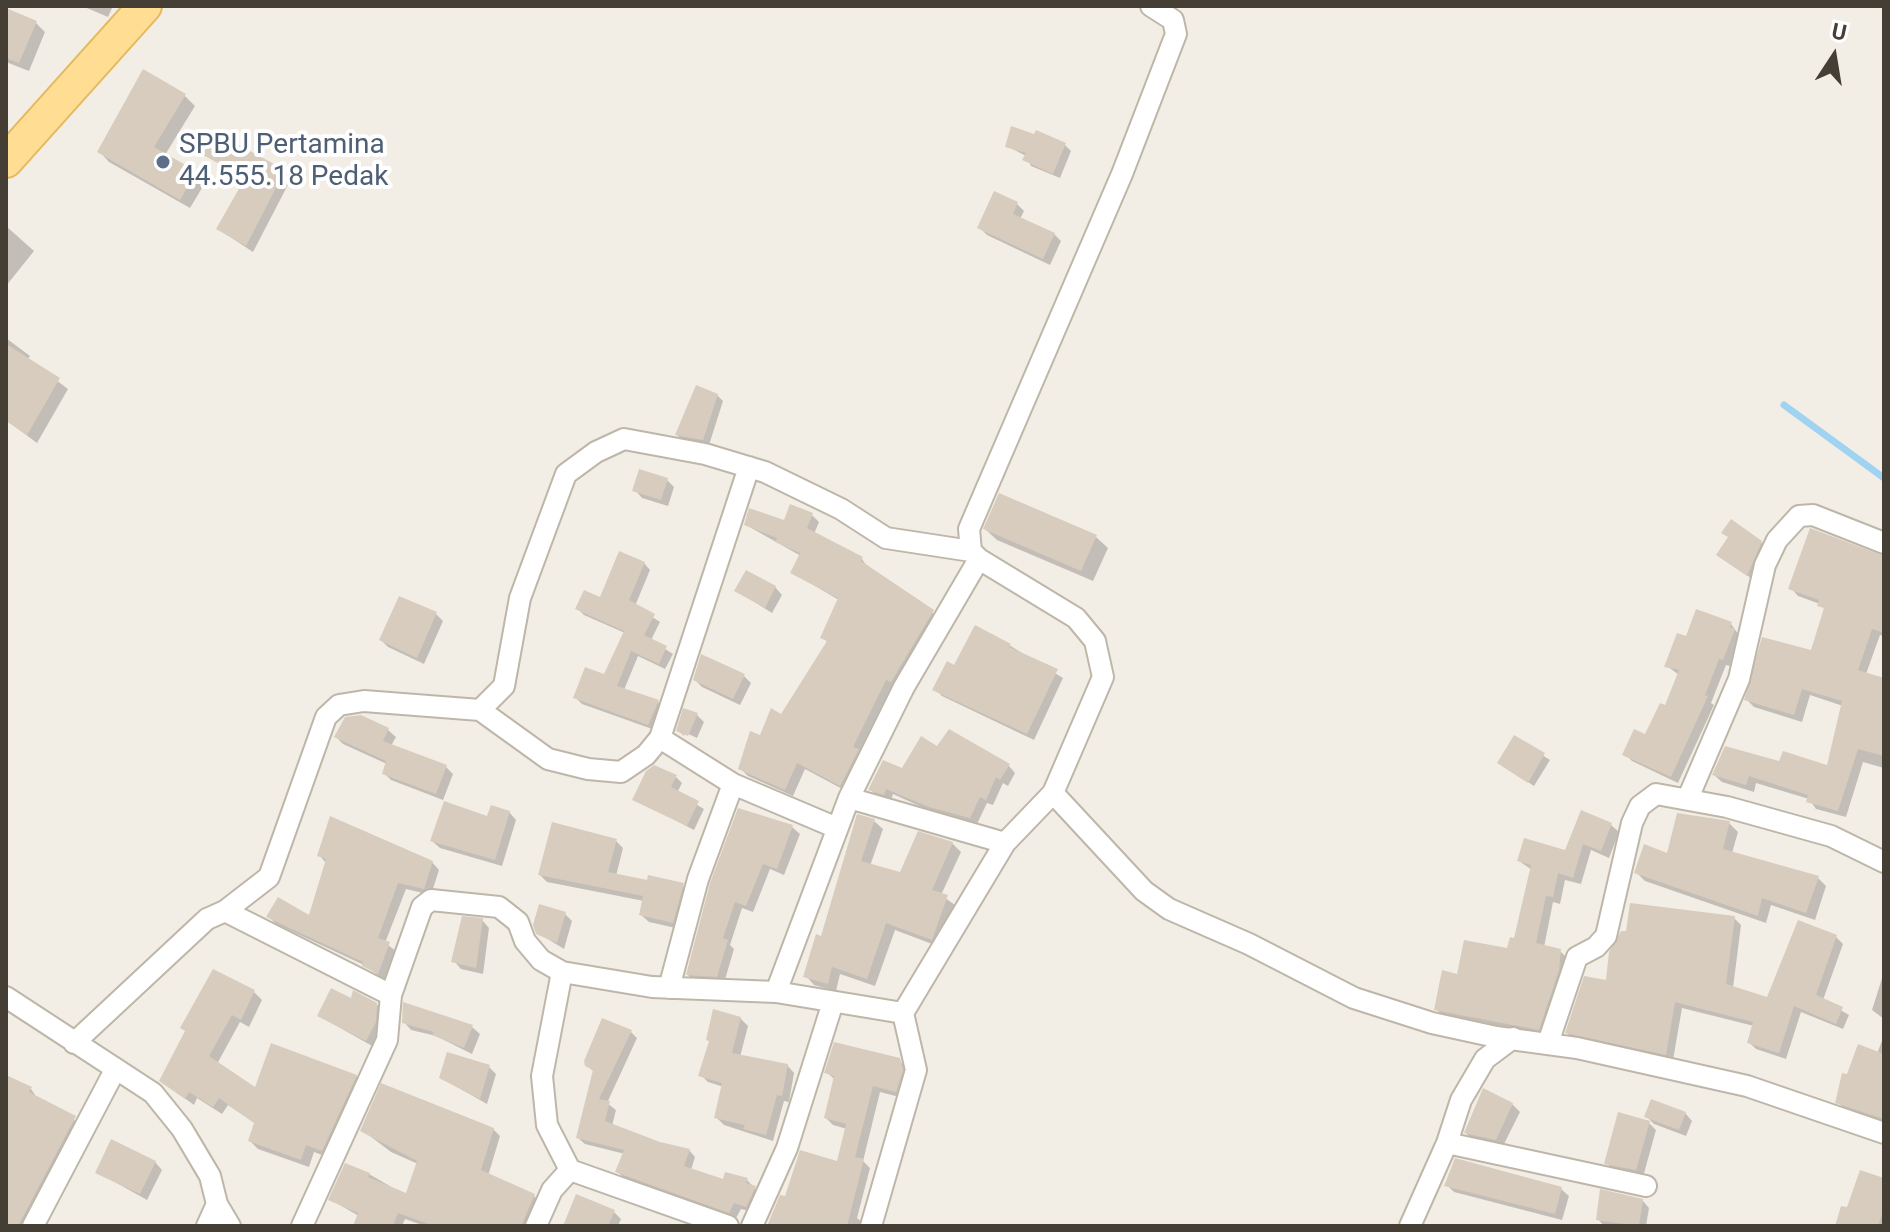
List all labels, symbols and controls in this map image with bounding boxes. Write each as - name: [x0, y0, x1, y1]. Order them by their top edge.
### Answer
- north arrow: [1794, 16, 1874, 96]
- text: U: [1829, 18, 1849, 46]
- place label: SPBU Pertamina 44.555.18 Pedak: [179, 129, 388, 195]
- marker: SPBU Pertamina 44.555.18 Pedak: [154, 153, 172, 171]

